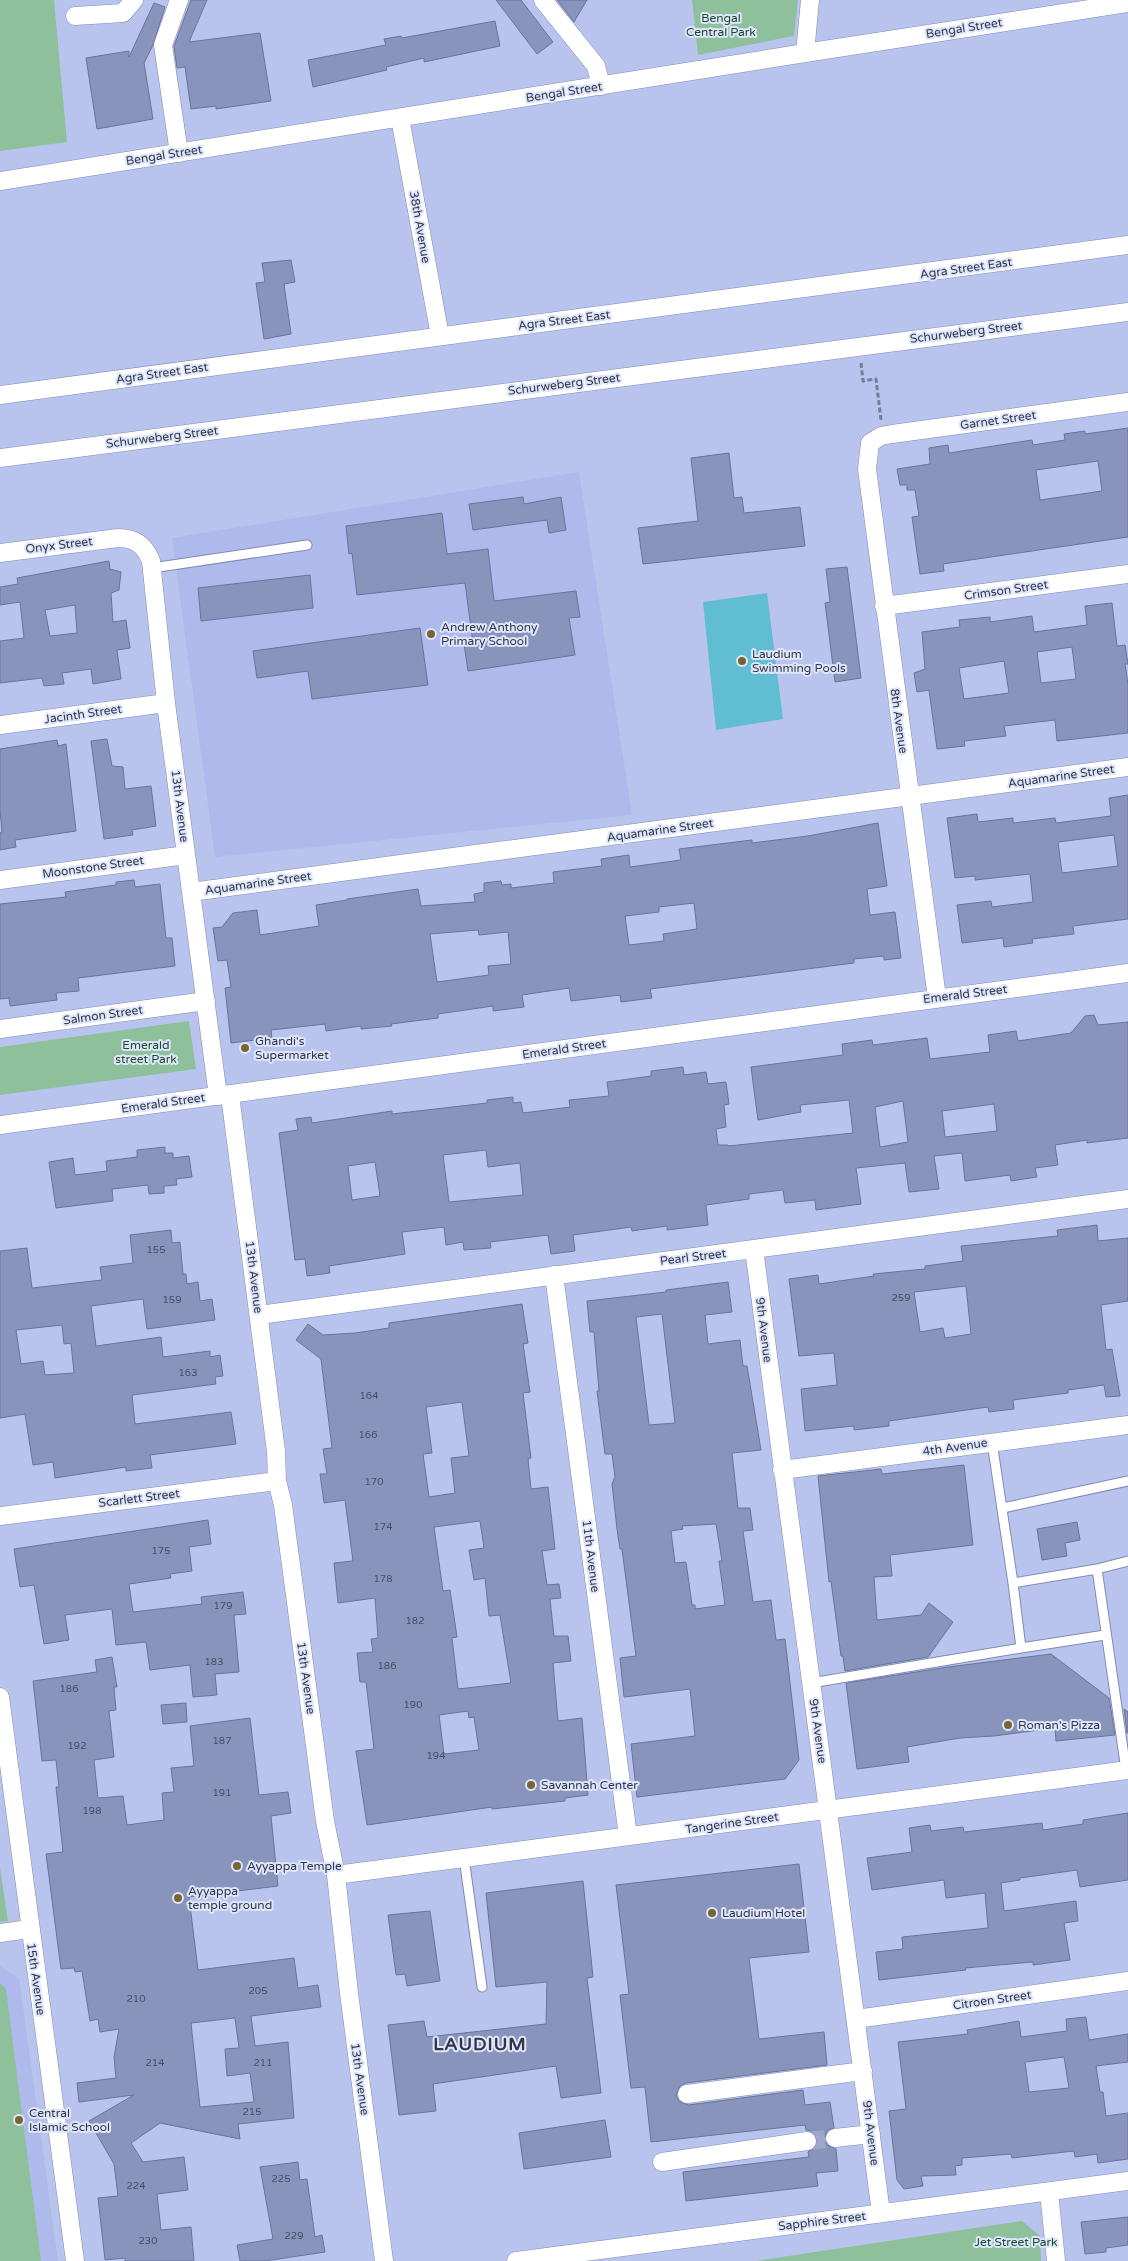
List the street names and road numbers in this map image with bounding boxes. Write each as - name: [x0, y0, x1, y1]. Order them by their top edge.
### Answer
- street label: Bengal Street: [925, 15, 1004, 41]
- street label: Bengal Street: [525, 79, 604, 105]
- street label: Bengal Street: [125, 142, 204, 168]
- street label: 38th Avenue: [407, 190, 433, 264]
- street label: Agra Street East: [919, 255, 1013, 281]
- street label: Agra Street East: [517, 307, 611, 333]
- street label: Schurweberg Street: [909, 318, 1023, 346]
- street label: Agra Street East: [115, 360, 209, 386]
- street label: Schurweberg Street: [507, 370, 621, 398]
- street label: Garnet Street: [959, 408, 1037, 432]
- street label: Schurweberg Street: [105, 423, 219, 451]
- street label: Onyx Street: [25, 534, 94, 556]
- street label: Crimson Street: [963, 577, 1049, 603]
- street label: 8th Avenue: [888, 688, 911, 755]
- street label: Jacinth Street: [43, 702, 123, 726]
- street label: Aquamarine Street: [1007, 762, 1116, 790]
- street label: 13th Avenue: [169, 769, 191, 843]
- street label: Aquamarine Street: [606, 816, 715, 844]
- street label: Moonstone Street: [41, 853, 145, 881]
- street label: Aquamarine Street: [204, 869, 313, 897]
- street label: Emerald Street: [922, 982, 1008, 1006]
- street label: Salmon Street: [62, 1002, 144, 1028]
- street label: Emerald Street: [521, 1036, 607, 1062]
- street label: Emerald Street: [120, 1090, 206, 1116]
- street label: 13th Avenue: [243, 1240, 265, 1314]
- street label: Pearl Street: [659, 1246, 727, 1268]
- street label: 9th Avenue: [753, 1297, 775, 1364]
- street label: 4th Avenue: [922, 1435, 989, 1458]
- street label: Scarlett Street: [98, 1486, 181, 1510]
- street label: 11th Avenue: [580, 1519, 602, 1593]
- street label: 13th Avenue: [294, 1641, 318, 1715]
- street label: 9th Avenue: [807, 1698, 830, 1765]
- street label: Tangerine Street: [685, 1809, 780, 1836]
- street label: 15th Avenue: [24, 1942, 48, 2016]
- street label: Citroen Street: [952, 1988, 1033, 2012]
- street label: 13th Avenue: [348, 2042, 372, 2116]
- street label: 9th Avenue: [860, 2100, 882, 2167]
- street label: Sapphire Street: [777, 2209, 867, 2233]

